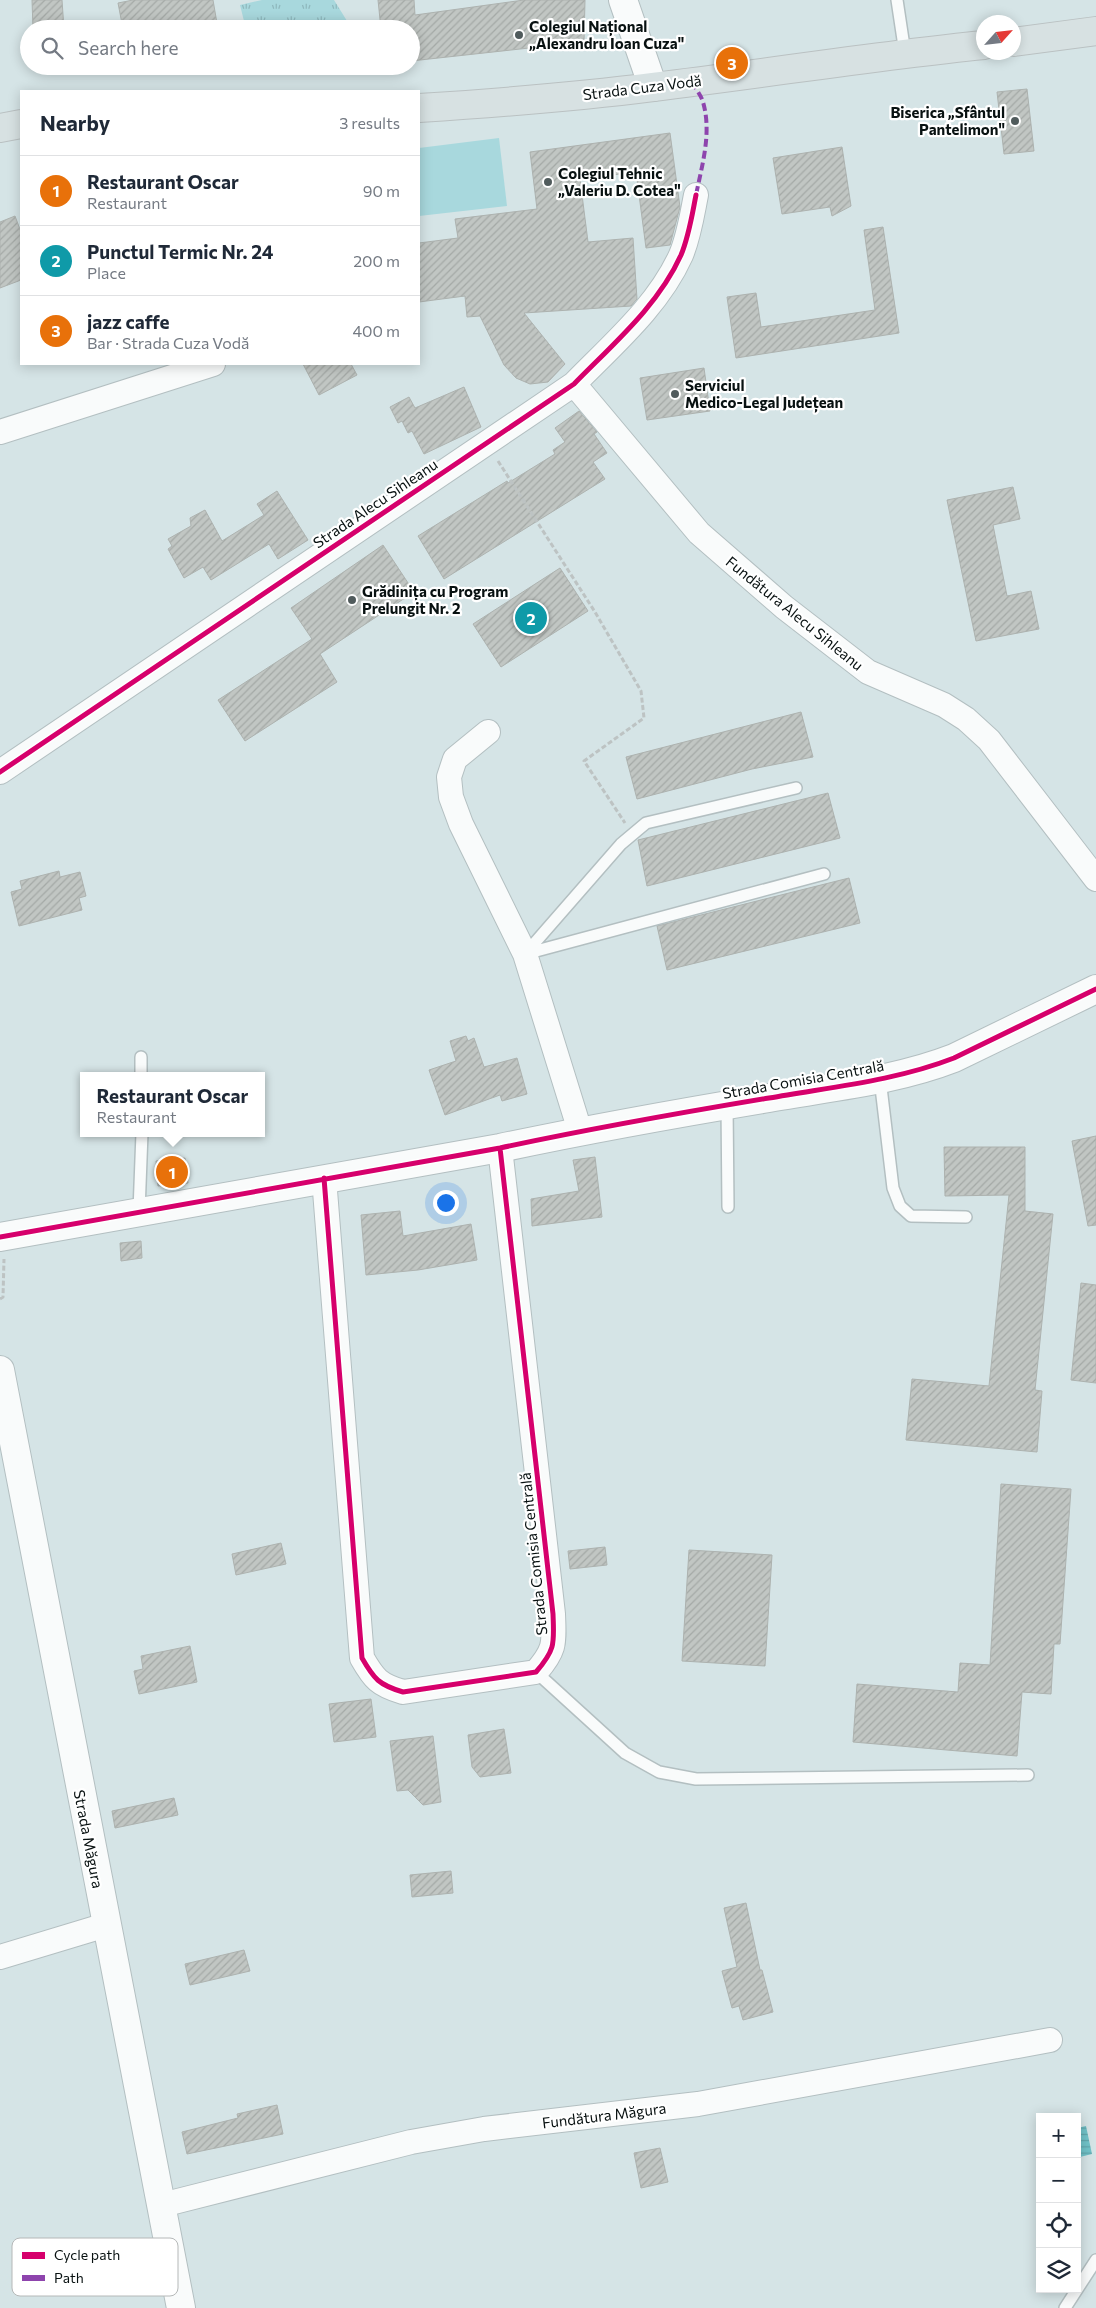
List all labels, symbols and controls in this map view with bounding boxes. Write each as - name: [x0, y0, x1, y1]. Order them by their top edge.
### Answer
- north arrow: [976, 15, 1021, 60]
- place label: Colegiul Național „Alexandru Ioan Cuza": [529, 17, 684, 52]
- search box: [20, 20, 420, 75]
- marker: Colegiul Național „Alexandru Ioan Cuza": [513, 29, 525, 41]
- icon: search: [38, 34, 66, 62]
- text: Search here: [78, 36, 178, 59]
- pin: 3: [716, 44, 748, 82]
- street label: Strada Cuza Vodă: [582, 71, 702, 103]
- place label: Biserica „Sfântul Pantelimon": [890, 103, 1005, 138]
- text: Nearby: [40, 110, 110, 135]
- text: 3 results: [339, 113, 400, 132]
- marker: Biserica „Sfântul Pantelimon": [1009, 115, 1021, 127]
- place label: Colegiul Tehnic „Valeriu D. Cotea": [558, 164, 681, 199]
- text: Restaurant Oscar: [87, 170, 239, 193]
- marker: Colegiul Tehnic „Valeriu D. Cotea": [542, 176, 554, 188]
- text: 1: [52, 181, 60, 200]
- text: 90 m: [363, 181, 400, 200]
- text: Restaurant: [87, 193, 167, 212]
- text: Punctul Termic Nr. 24: [87, 240, 273, 263]
- text: 2: [51, 251, 61, 270]
- text: 200 m: [353, 251, 400, 270]
- text: Place: [87, 263, 126, 282]
- text: jazz caffe: [87, 310, 169, 333]
- text: 3: [51, 321, 61, 340]
- text: 400 m: [352, 321, 400, 340]
- text: Bar · Strada Cuza Vodă: [87, 333, 249, 352]
- place label: Serviciul Medico-Legal Județean: [685, 376, 843, 413]
- marker: Serviciul Medico-Legal Județean: [669, 388, 681, 400]
- street label: Strada Alecu Sihleanu: [309, 455, 441, 551]
- street label: Fundătura Alecu Sihleanu: [723, 552, 867, 674]
- place label: Grădinița cu Program Prelungit Nr. 2: [362, 582, 508, 617]
- marker: Grădinița cu Program Prelungit Nr. 2: [346, 594, 358, 606]
- pin: 2: [515, 599, 547, 637]
- street label: Strada Comisia Centrală: [721, 1056, 885, 1102]
- popup: [80, 1072, 265, 1137]
- text: Restaurant Oscar: [97, 1084, 248, 1107]
- text: Restaurant: [97, 1107, 177, 1126]
- pin: 1: [156, 1153, 188, 1191]
- your location: [433, 1190, 459, 1216]
- street label: Strada Comisia Centrală: [515, 1472, 551, 1636]
- street label: Strada Măgura: [71, 1788, 107, 1890]
- street label: Fundătura Măgura: [541, 2098, 667, 2132]
- map controls: [1036, 2113, 1081, 2293]
- button: +: [1036, 2113, 1081, 2158]
- button: −: [1036, 2158, 1081, 2203]
- button: locate: [1036, 2203, 1081, 2248]
- legend: [12, 2238, 178, 2296]
- text: Cycle path: [54, 2246, 120, 2263]
- button: layers: [1036, 2248, 1081, 2293]
- text: Path: [54, 2269, 84, 2286]

